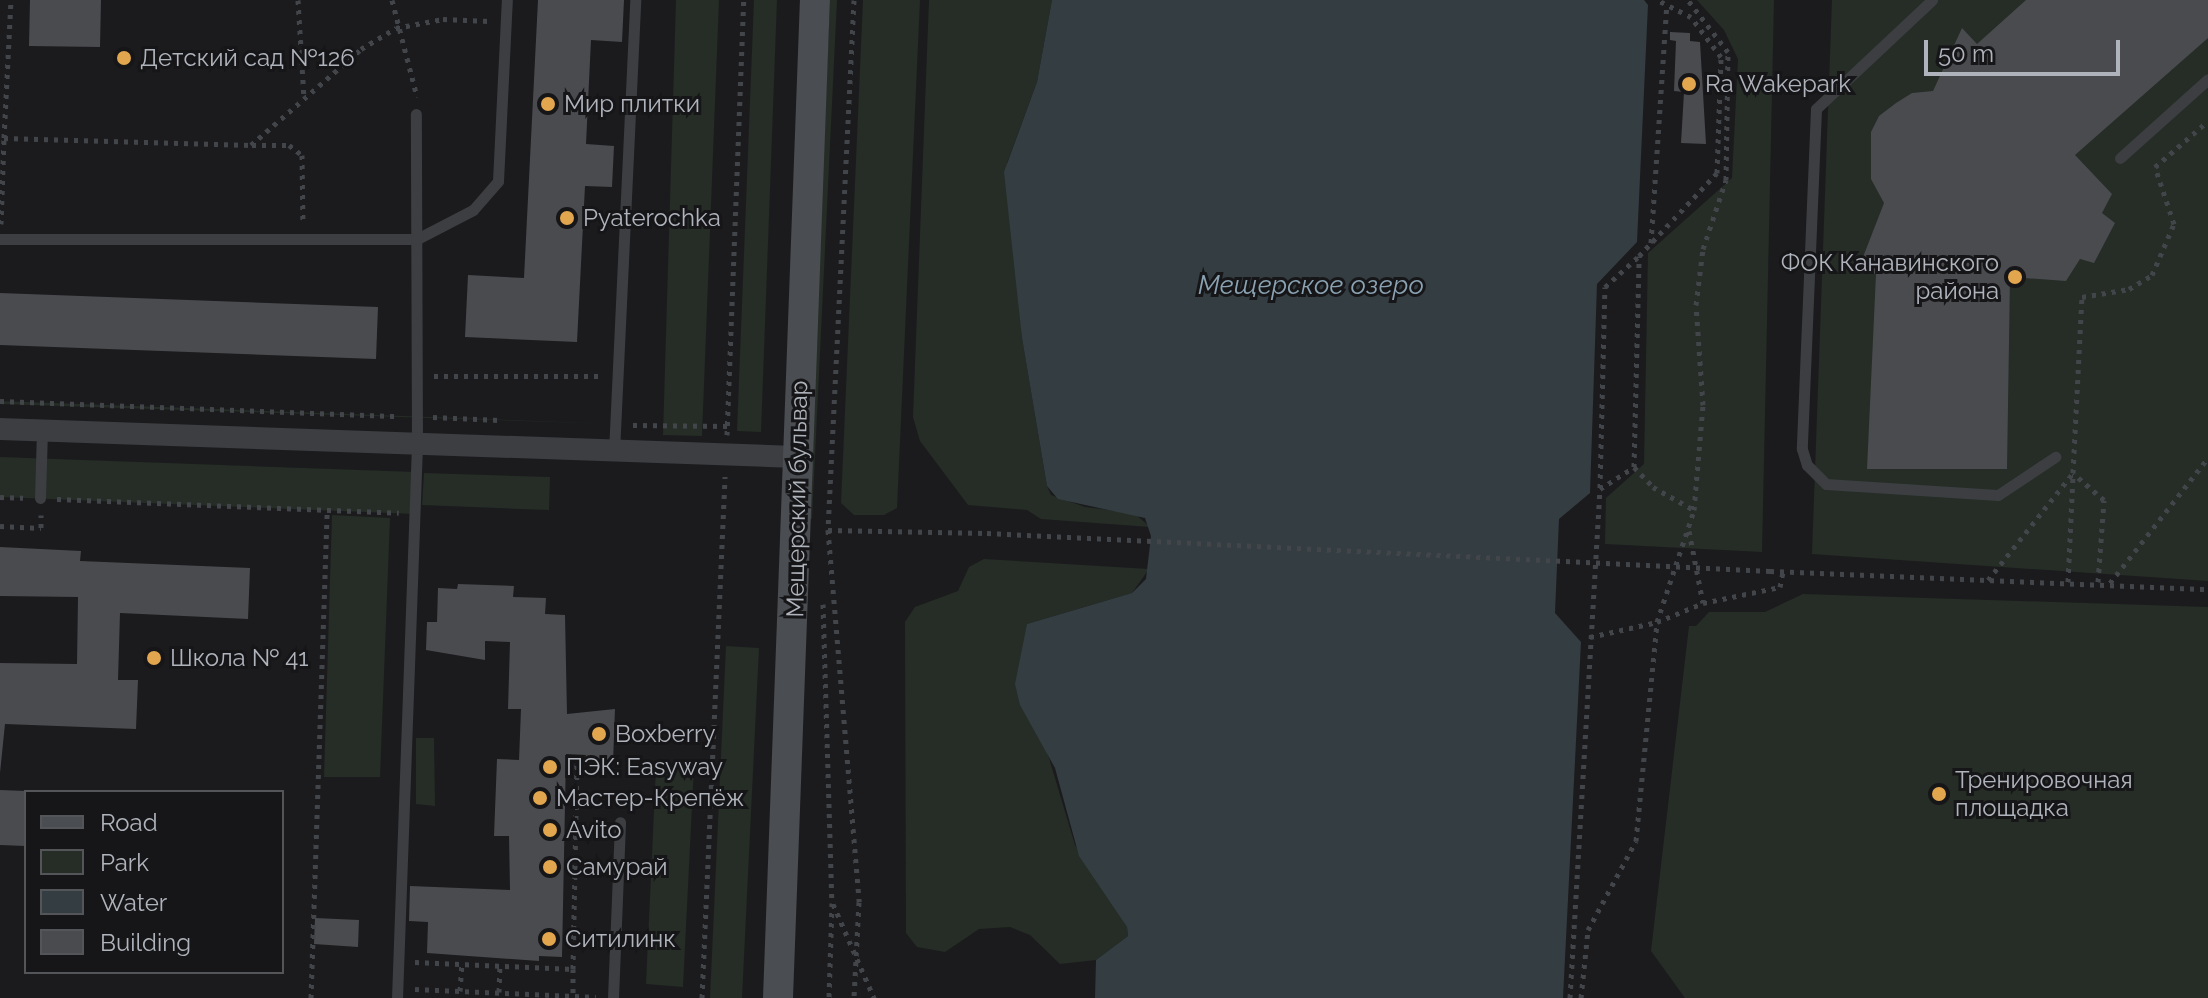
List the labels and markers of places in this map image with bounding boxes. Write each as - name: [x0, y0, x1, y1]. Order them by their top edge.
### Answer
- place label: Детский сад №126: [140, 44, 355, 72]
- marker: Детский сад №126: [115, 49, 133, 67]
- place label: Ra Wakepark: [1705, 70, 1852, 98]
- marker: Ra Wakepark: [1680, 75, 1698, 93]
- place label: Мир плитки: [564, 90, 700, 118]
- marker: Мир плитки: [539, 95, 557, 113]
- place label: Pyaterochka: [583, 204, 721, 232]
- marker: Pyaterochka: [558, 209, 576, 227]
- place label: ФОК Канавинского района: [1780, 249, 1999, 305]
- marker: ФОК Канавинского района: [2006, 268, 2024, 286]
- place label: Школа № 41: [170, 644, 309, 672]
- marker: Школа № 41: [145, 649, 163, 667]
- place label: Boxberry: [615, 720, 716, 748]
- marker: Boxberry: [590, 725, 608, 743]
- place label: ПЭК: Easyway: [566, 753, 723, 781]
- marker: ПЭК: Easyway: [541, 758, 559, 776]
- place label: Тренировочная площадка: [1955, 766, 2133, 822]
- place label: Мастер-Крепёж: [556, 784, 744, 812]
- marker: Тренировочная площадка: [1930, 785, 1948, 803]
- marker: Мастер-Крепёж: [531, 789, 549, 807]
- place label: Avito: [566, 816, 622, 844]
- marker: Avito: [541, 821, 559, 839]
- place label: Самурай: [566, 853, 668, 881]
- marker: Самурай: [541, 858, 559, 876]
- place label: Ситилинк: [565, 925, 676, 953]
- marker: Ситилинк: [540, 930, 558, 948]

